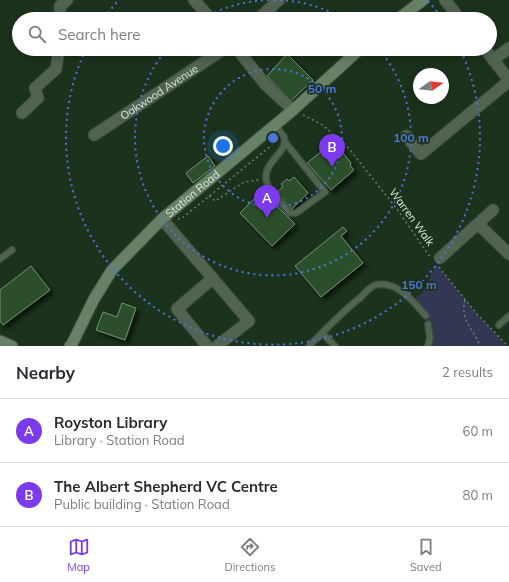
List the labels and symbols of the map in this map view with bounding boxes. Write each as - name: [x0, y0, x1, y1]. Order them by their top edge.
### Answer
- street label: Oakwood Avenue: [117, 61, 201, 123]
- north arrow: [413, 68, 449, 104]
- text: 50 m: [308, 81, 336, 96]
- text: 100 m: [393, 130, 429, 145]
- centre of rings: [266, 131, 280, 145]
- pin: B: [319, 134, 345, 167]
- your location: [213, 136, 233, 156]
- street label: Station Road: [162, 167, 222, 220]
- pin: A: [254, 185, 280, 218]
- street label: Warren Walk: [386, 185, 438, 249]
- text: 150 m: [401, 277, 437, 292]

